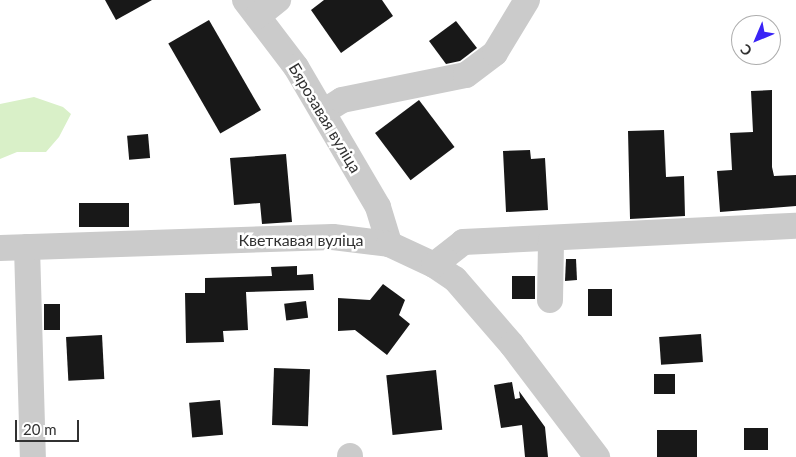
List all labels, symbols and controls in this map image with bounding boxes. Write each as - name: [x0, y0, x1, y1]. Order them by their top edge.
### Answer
- north arrow: [731, 15, 781, 65]
- text: С: [736, 41, 755, 60]
- street label: Бярозавая вуліца: [285, 60, 365, 176]
- street label: Кветкавая вуліца: [238, 230, 364, 250]
- scale bar: [18, 410, 81, 442]
- text: 20 m: [23, 420, 57, 438]

